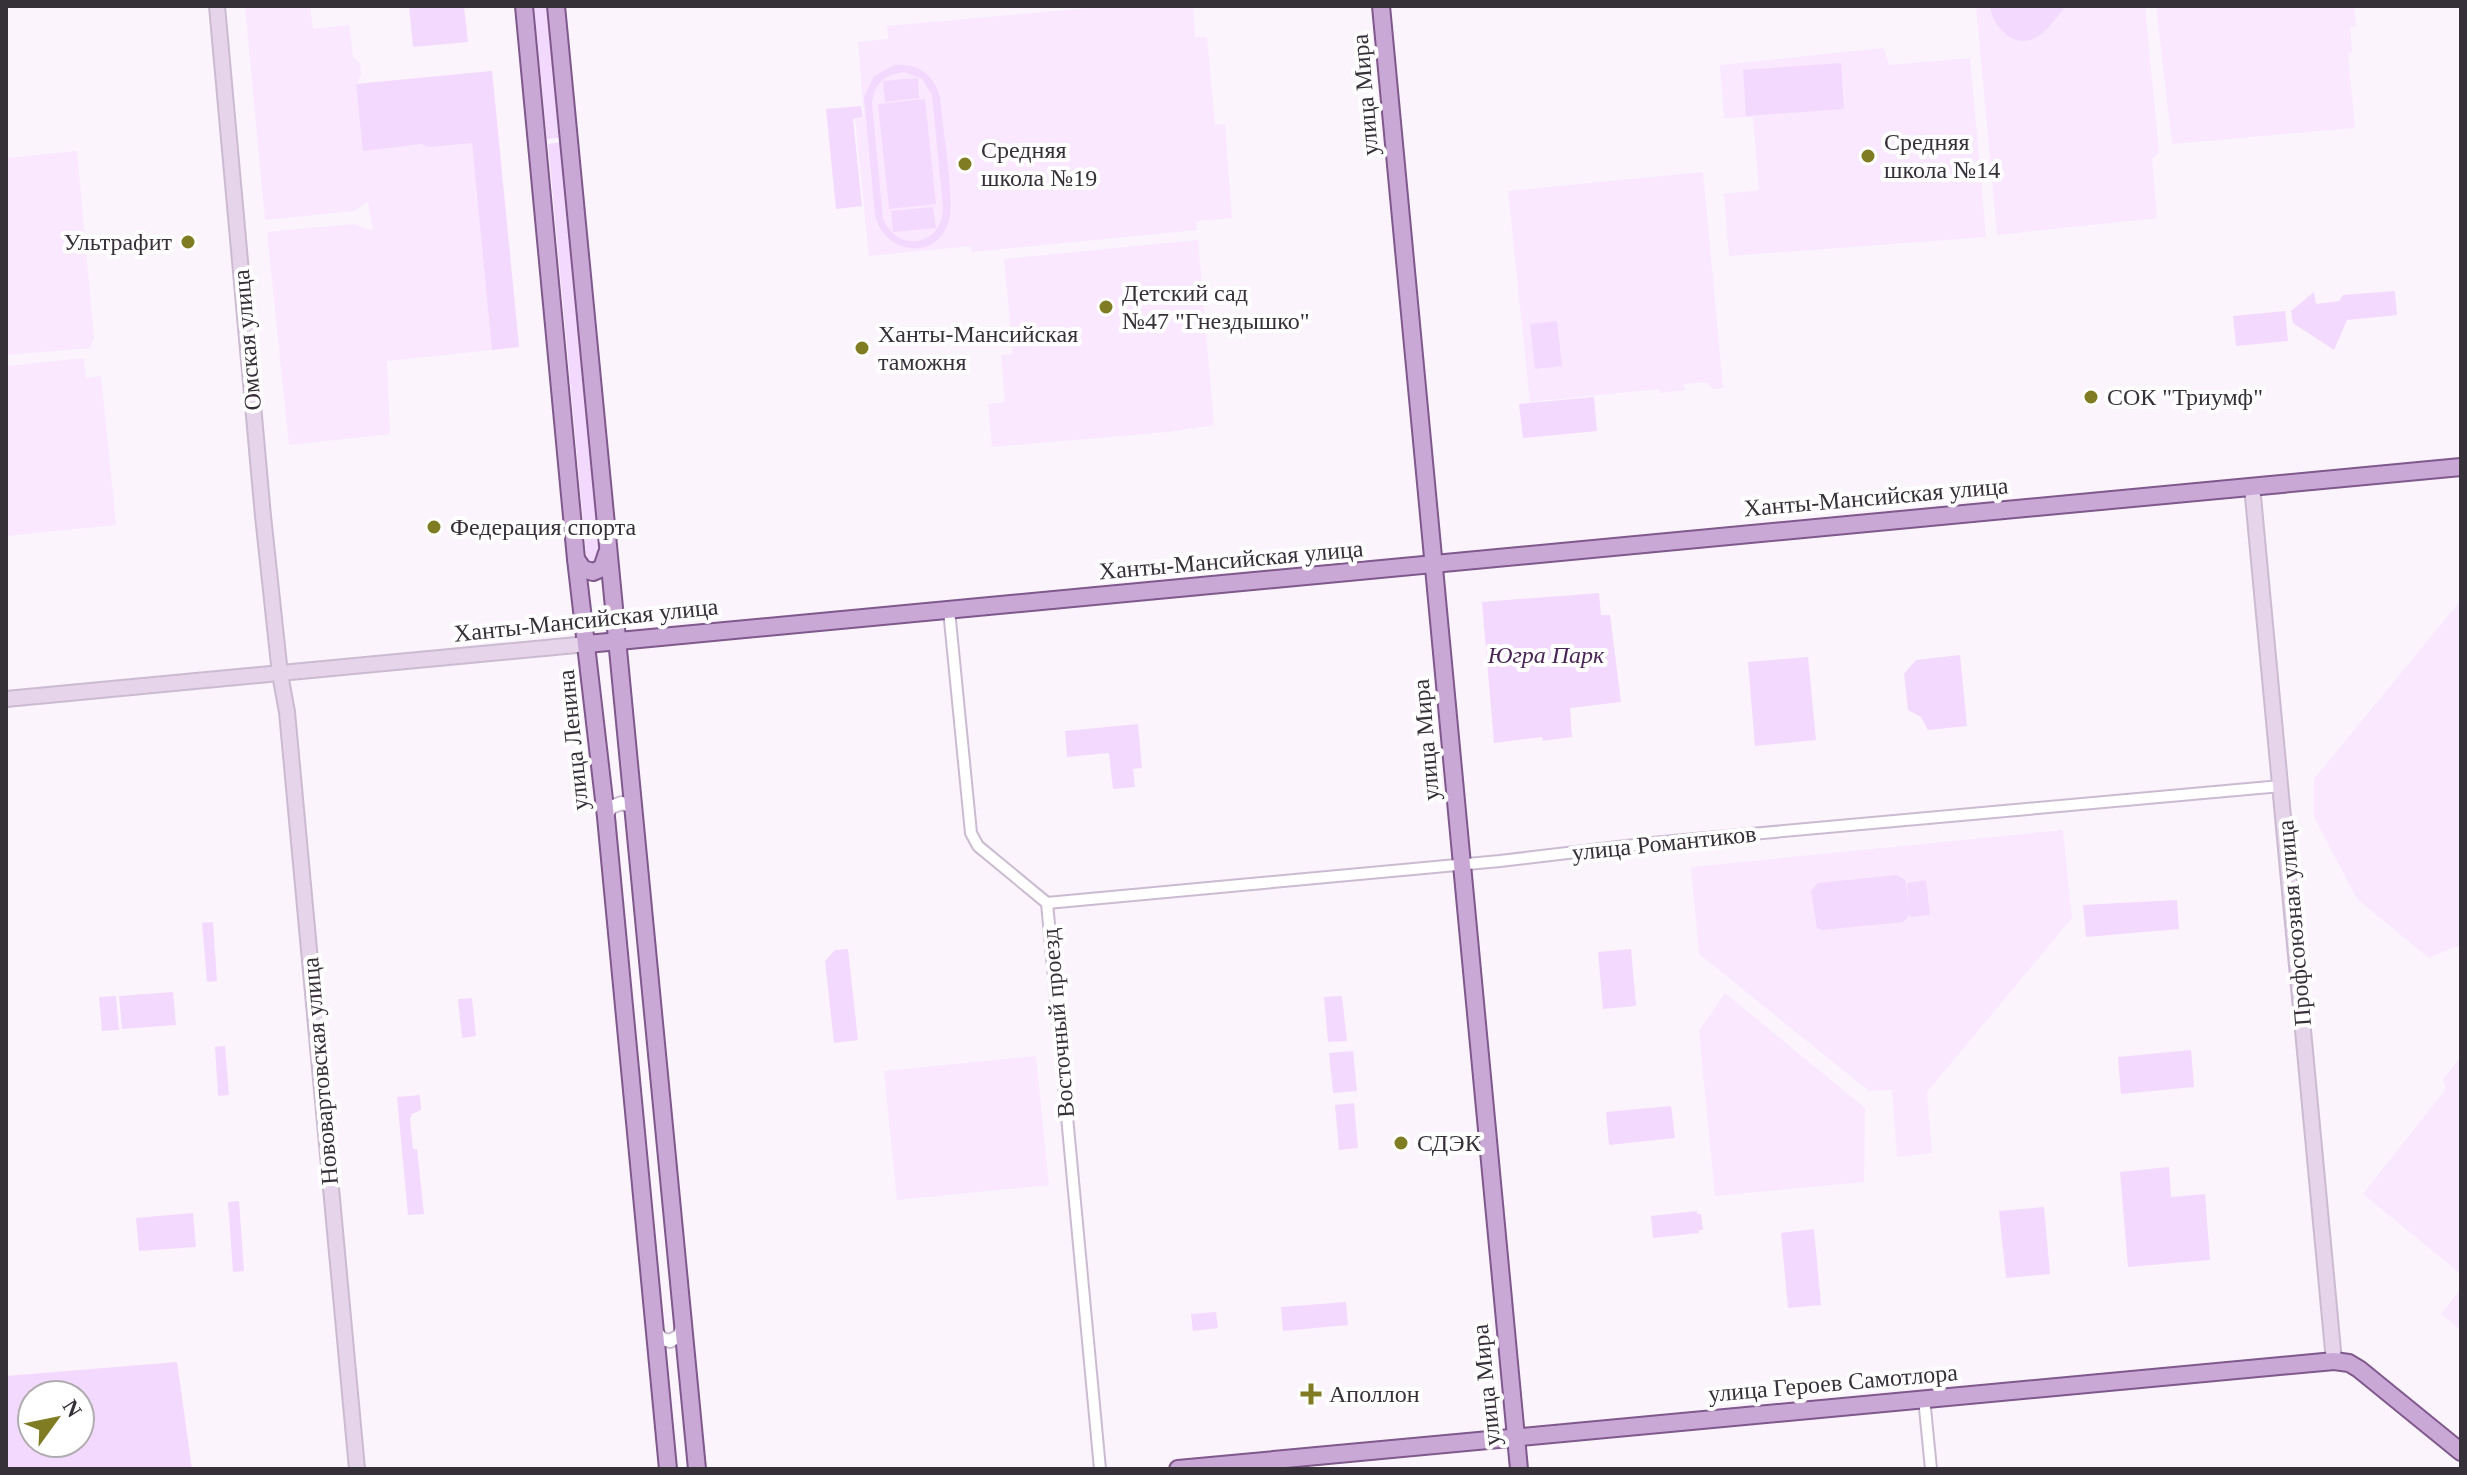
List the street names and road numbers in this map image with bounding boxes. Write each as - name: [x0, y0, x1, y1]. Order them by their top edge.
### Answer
- street label: улица Мира: [1347, 33, 1383, 157]
- street label: Омская улица: [228, 268, 266, 412]
- street label: Ханты-Мансийская улица: [1743, 472, 2010, 522]
- street label: Ханты-Мансийская улица: [1098, 535, 1365, 585]
- street label: Ханты-Мансийская улица: [453, 593, 720, 647]
- street label: улица Ленина: [553, 668, 593, 812]
- street label: улица Мира: [1408, 678, 1444, 802]
- street label: Профсоюзная улица: [2272, 819, 2316, 1027]
- street label: улица Романтиков: [1571, 820, 1757, 866]
- street label: Восточный проезд: [1037, 927, 1079, 1119]
- street label: Нововартовская улица: [297, 956, 343, 1186]
- street label: улица Мира: [1467, 1323, 1505, 1447]
- street label: улица Героев Самотлора: [1707, 1359, 1959, 1407]

